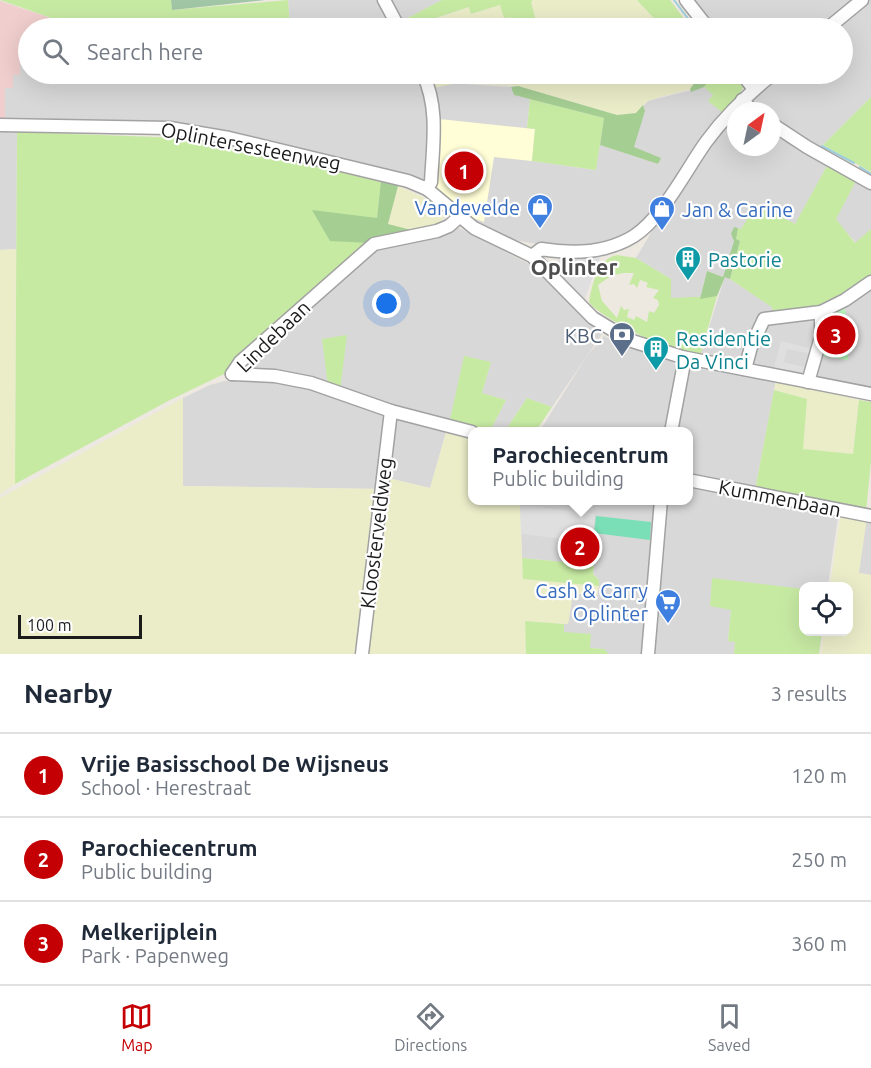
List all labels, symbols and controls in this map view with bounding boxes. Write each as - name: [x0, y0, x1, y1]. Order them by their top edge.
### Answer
- search box: [18, 18, 853, 84]
- icon: search: [39, 35, 72, 68]
- text: Search here: [87, 39, 203, 64]
- north arrow: [727, 102, 781, 156]
- street label: Oplintersesteenweg: [159, 117, 343, 175]
- pin: 1: [444, 148, 484, 194]
- shop icon: Vandevelde: [525, 192, 555, 230]
- shop icon: Jan & Carine: [647, 194, 677, 232]
- place label: Vandevelde: [414, 196, 520, 219]
- place label: Jan & Carine: [682, 198, 793, 221]
- building icon: Pastorie: [673, 244, 703, 282]
- place label: Pastorie: [708, 248, 782, 271]
- district label: Oplinter: [531, 254, 618, 279]
- your location: [372, 289, 401, 318]
- street label: Lindebaan: [232, 295, 314, 377]
- pin: 3: [816, 312, 856, 358]
- bank icon: KBC: [607, 320, 637, 358]
- place label: KBC: [565, 324, 602, 347]
- place label: Residentie Da Vinci: [676, 327, 771, 373]
- building icon: Residentie Da Vinci: [641, 334, 671, 372]
- popup: [468, 427, 693, 505]
- text: Parochiecentrum: [492, 442, 669, 467]
- street label: Kloosterveldweg: [355, 456, 397, 610]
- text: Public building: [492, 467, 624, 490]
- street label: Kummenbaan: [717, 475, 843, 521]
- pin: 2: [560, 524, 600, 570]
- place label: Cash & Carry Oplinter: [535, 579, 648, 625]
- map controls: [799, 582, 853, 636]
- button: locate: [799, 582, 853, 636]
- supermarket icon: Cash & Carry Oplinter: [653, 587, 683, 625]
- scale bar: [18, 612, 142, 640]
- text: 100 m: [27, 616, 72, 634]
- text: Nearby: [24, 679, 112, 708]
- text: 3 results: [771, 682, 847, 705]
- text: Vrije Basisschool De Wijsneus: [81, 751, 389, 776]
- text: 1: [38, 764, 49, 787]
- text: 120 m: [791, 764, 847, 787]
- text: School · Herestraat: [81, 776, 251, 799]
- text: Parochiecentrum: [81, 835, 257, 860]
- text: 2: [38, 848, 49, 871]
- text: 250 m: [791, 848, 847, 871]
- text: Public building: [81, 860, 213, 883]
- text: Melkerijplein: [81, 919, 218, 944]
- text: 3: [38, 932, 49, 955]
- text: 360 m: [791, 932, 847, 955]
- text: Park · Papenweg: [81, 944, 229, 967]
- tab: Map: [120, 1000, 153, 1054]
- tab: Directions: [394, 1000, 467, 1054]
- tab: Saved: [708, 1000, 751, 1054]

